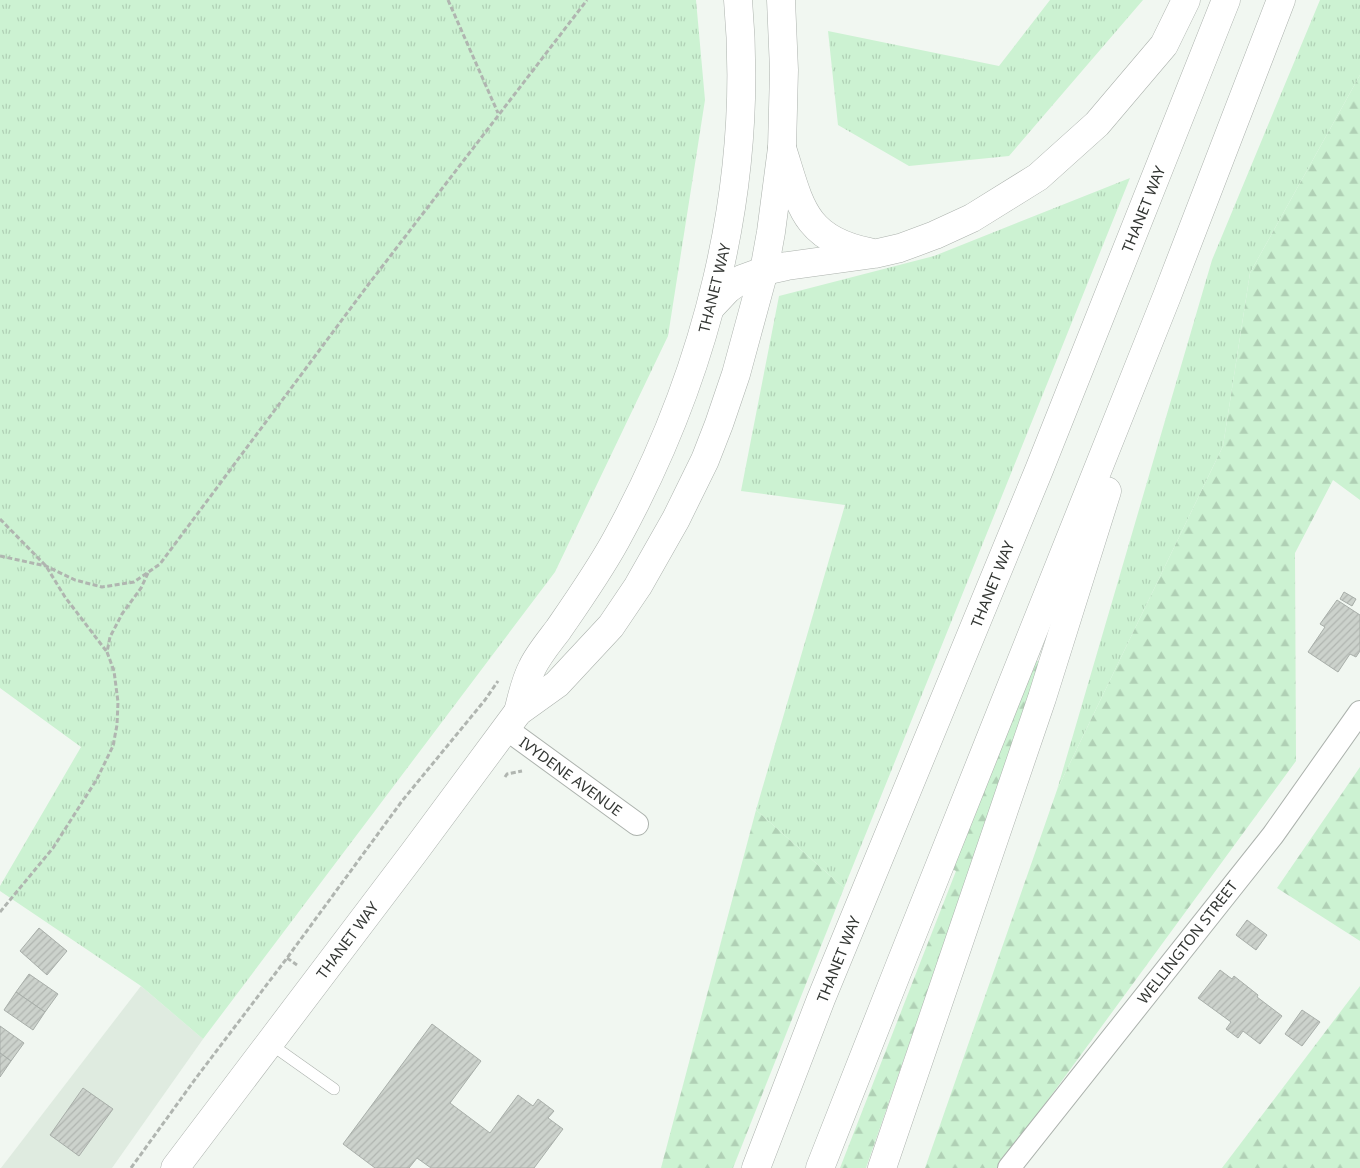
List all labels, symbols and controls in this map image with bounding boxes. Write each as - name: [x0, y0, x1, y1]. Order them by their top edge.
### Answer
- street label: THANET WAY: [1117, 162, 1170, 255]
- street label: THANET WAY: [693, 241, 735, 335]
- street label: THANET WAY: [966, 537, 1019, 630]
- street label: IVYDENE AVENUE: [516, 732, 626, 820]
- street label: WELLINGTON STREET: [1133, 876, 1242, 1008]
- street label: THANET WAY: [311, 897, 383, 983]
- street label: THANET WAY: [812, 912, 865, 1005]

